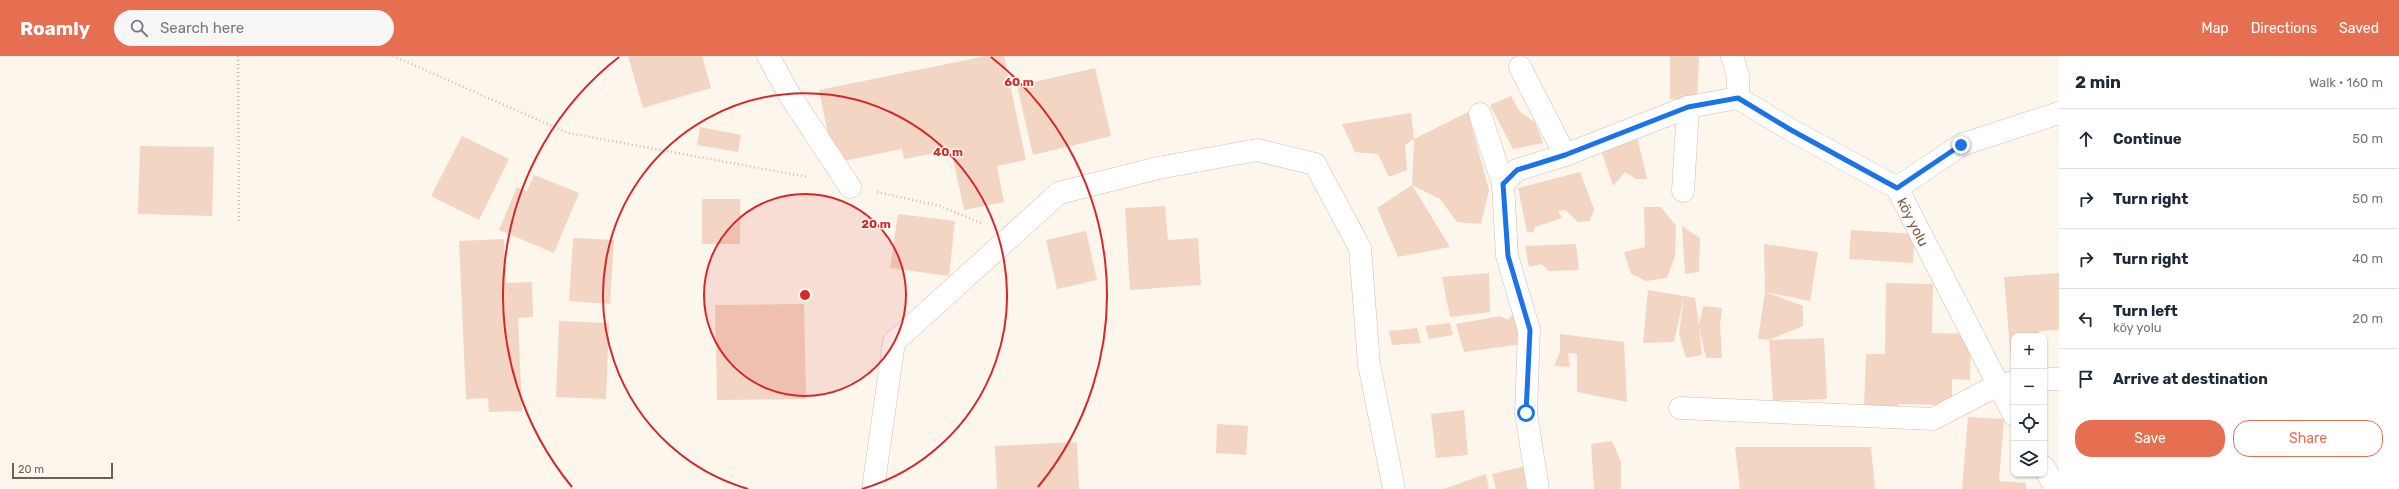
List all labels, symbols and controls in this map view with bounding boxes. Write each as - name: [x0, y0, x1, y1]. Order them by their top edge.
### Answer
- search box: [114, 10, 394, 46]
- text: Roamly: [20, 17, 90, 40]
- icon: search: [128, 17, 150, 39]
- text: Search here: [160, 19, 244, 37]
- text: Map: [2202, 20, 2229, 37]
- text: Directions: [2251, 20, 2317, 37]
- text: Saved: [2339, 20, 2379, 37]
- text: 2 min: [2075, 72, 2121, 92]
- text: 60 m: [1004, 75, 1034, 89]
- text: Walk · 160 m: [2309, 75, 2383, 90]
- icon: ahead: [2075, 128, 2097, 150]
- text: Continue: [2113, 130, 2182, 148]
- text: 50 m: [2352, 131, 2383, 146]
- route end: [1952, 136, 1970, 154]
- text: 40 m: [933, 145, 963, 159]
- icon: right: [2075, 188, 2097, 210]
- text: Turn right: [2113, 190, 2188, 208]
- text: 50 m: [2352, 191, 2383, 206]
- street label: köy yolu: [1893, 195, 1932, 249]
- text: 20 m: [861, 217, 891, 231]
- icon: right: [2075, 248, 2097, 270]
- text: Turn right: [2113, 250, 2188, 268]
- text: 40 m: [2352, 251, 2383, 266]
- centre of rings: [798, 288, 812, 302]
- text: Turn left: [2113, 302, 2178, 320]
- icon: left: [2075, 308, 2097, 330]
- text: 20 m: [2352, 311, 2383, 326]
- text: köy yolu: [2113, 320, 2162, 335]
- map controls: [2011, 333, 2047, 477]
- button: +: [2011, 333, 2047, 369]
- icon: arrive: [2075, 368, 2097, 390]
- button: −: [2011, 369, 2047, 405]
- text: Arrive at destination: [2113, 370, 2268, 388]
- route start: [1517, 404, 1535, 422]
- button: locate: [2011, 405, 2047, 441]
- button: Save: [2075, 420, 2225, 457]
- button: Share: [2233, 420, 2383, 457]
- button: layers: [2011, 441, 2047, 477]
- scale bar: [12, 461, 113, 480]
- text: 20 m: [18, 463, 44, 476]

